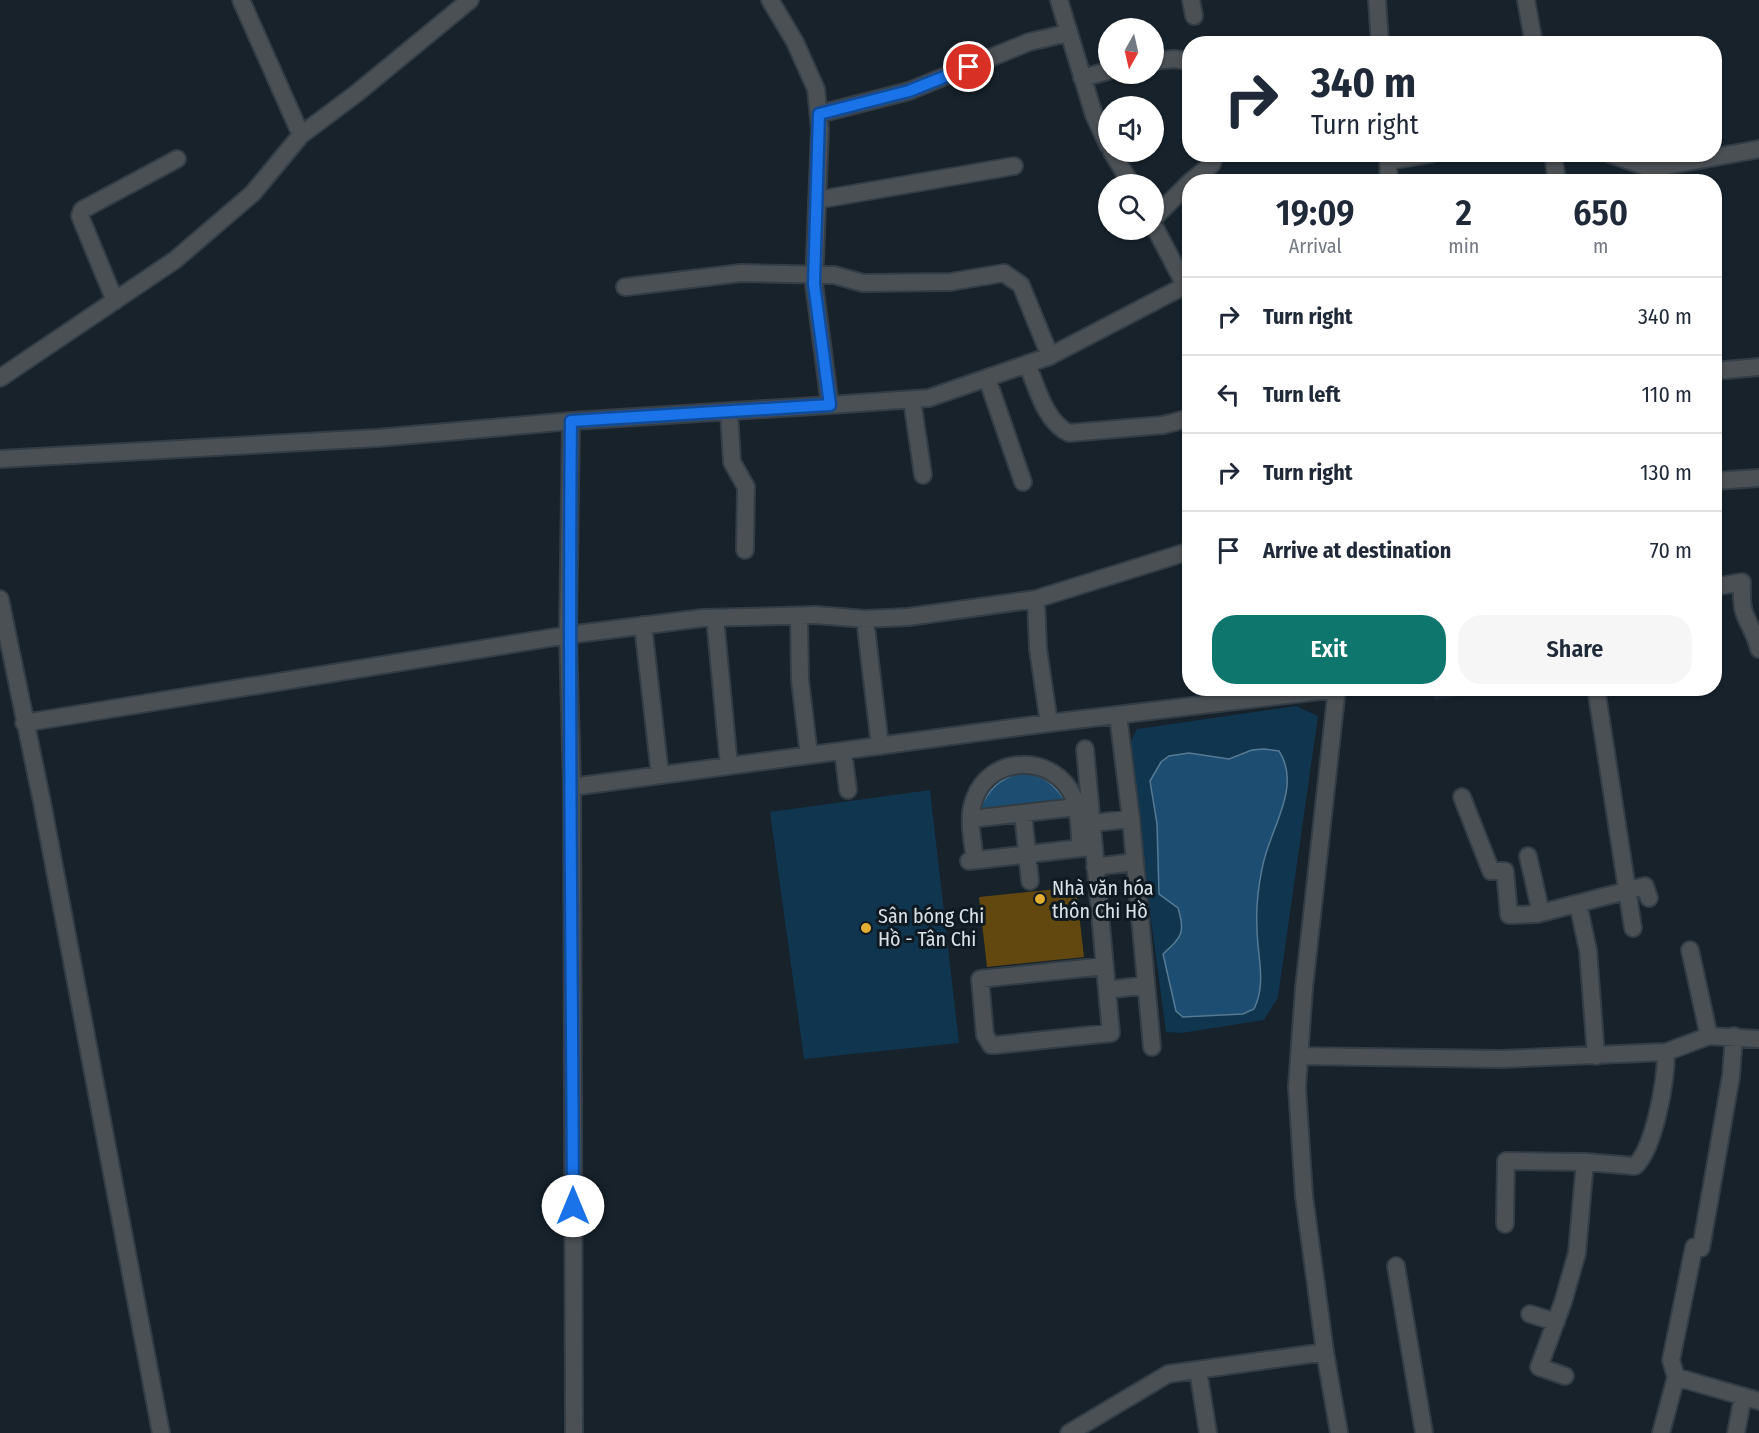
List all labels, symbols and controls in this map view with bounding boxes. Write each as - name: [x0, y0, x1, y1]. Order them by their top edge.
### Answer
- north arrow: [1098, 18, 1164, 84]
- map controls: [1098, 18, 1164, 240]
- pin: [943, 41, 994, 92]
- icon: arrive: [952, 50, 985, 83]
- text: 340 m: [1311, 58, 1416, 108]
- icon: right: [1212, 60, 1290, 138]
- button: sound: [1098, 96, 1164, 162]
- text: Turn right: [1311, 109, 1419, 141]
- button: search: [1098, 174, 1164, 240]
- text: 19:09: [1276, 191, 1355, 235]
- text: 2: [1456, 191, 1472, 235]
- text: 650: [1573, 191, 1628, 235]
- text: Arrival: [1289, 234, 1342, 258]
- text: min: [1448, 234, 1479, 258]
- text: m: [1593, 234, 1608, 258]
- icon: right: [1212, 300, 1245, 333]
- text: Turn right: [1263, 303, 1352, 330]
- text: 340 m: [1638, 303, 1692, 330]
- icon: left: [1212, 378, 1245, 411]
- text: Turn left: [1263, 381, 1341, 408]
- text: 110 m: [1642, 381, 1692, 408]
- icon: right: [1212, 456, 1245, 489]
- text: Turn right: [1263, 459, 1352, 486]
- text: 130 m: [1640, 459, 1692, 486]
- icon: arrive: [1212, 534, 1245, 567]
- text: Arrive at destination: [1263, 537, 1451, 564]
- text: 70 m: [1650, 537, 1692, 564]
- button: Exit: [1212, 615, 1446, 684]
- button: Share: [1458, 615, 1692, 684]
- place label: Nhà văn hóa thôn Chi Hồ: [1052, 876, 1154, 923]
- marker: Nhà văn hóa thôn Chi Hồ: [1033, 892, 1047, 906]
- place label: Sân bóng Chi Hồ - Tân Chi: [878, 904, 984, 951]
- marker: Sân bóng Chi Hồ - Tân Chi: [859, 921, 873, 935]
- position arrow: [541, 1174, 605, 1238]

